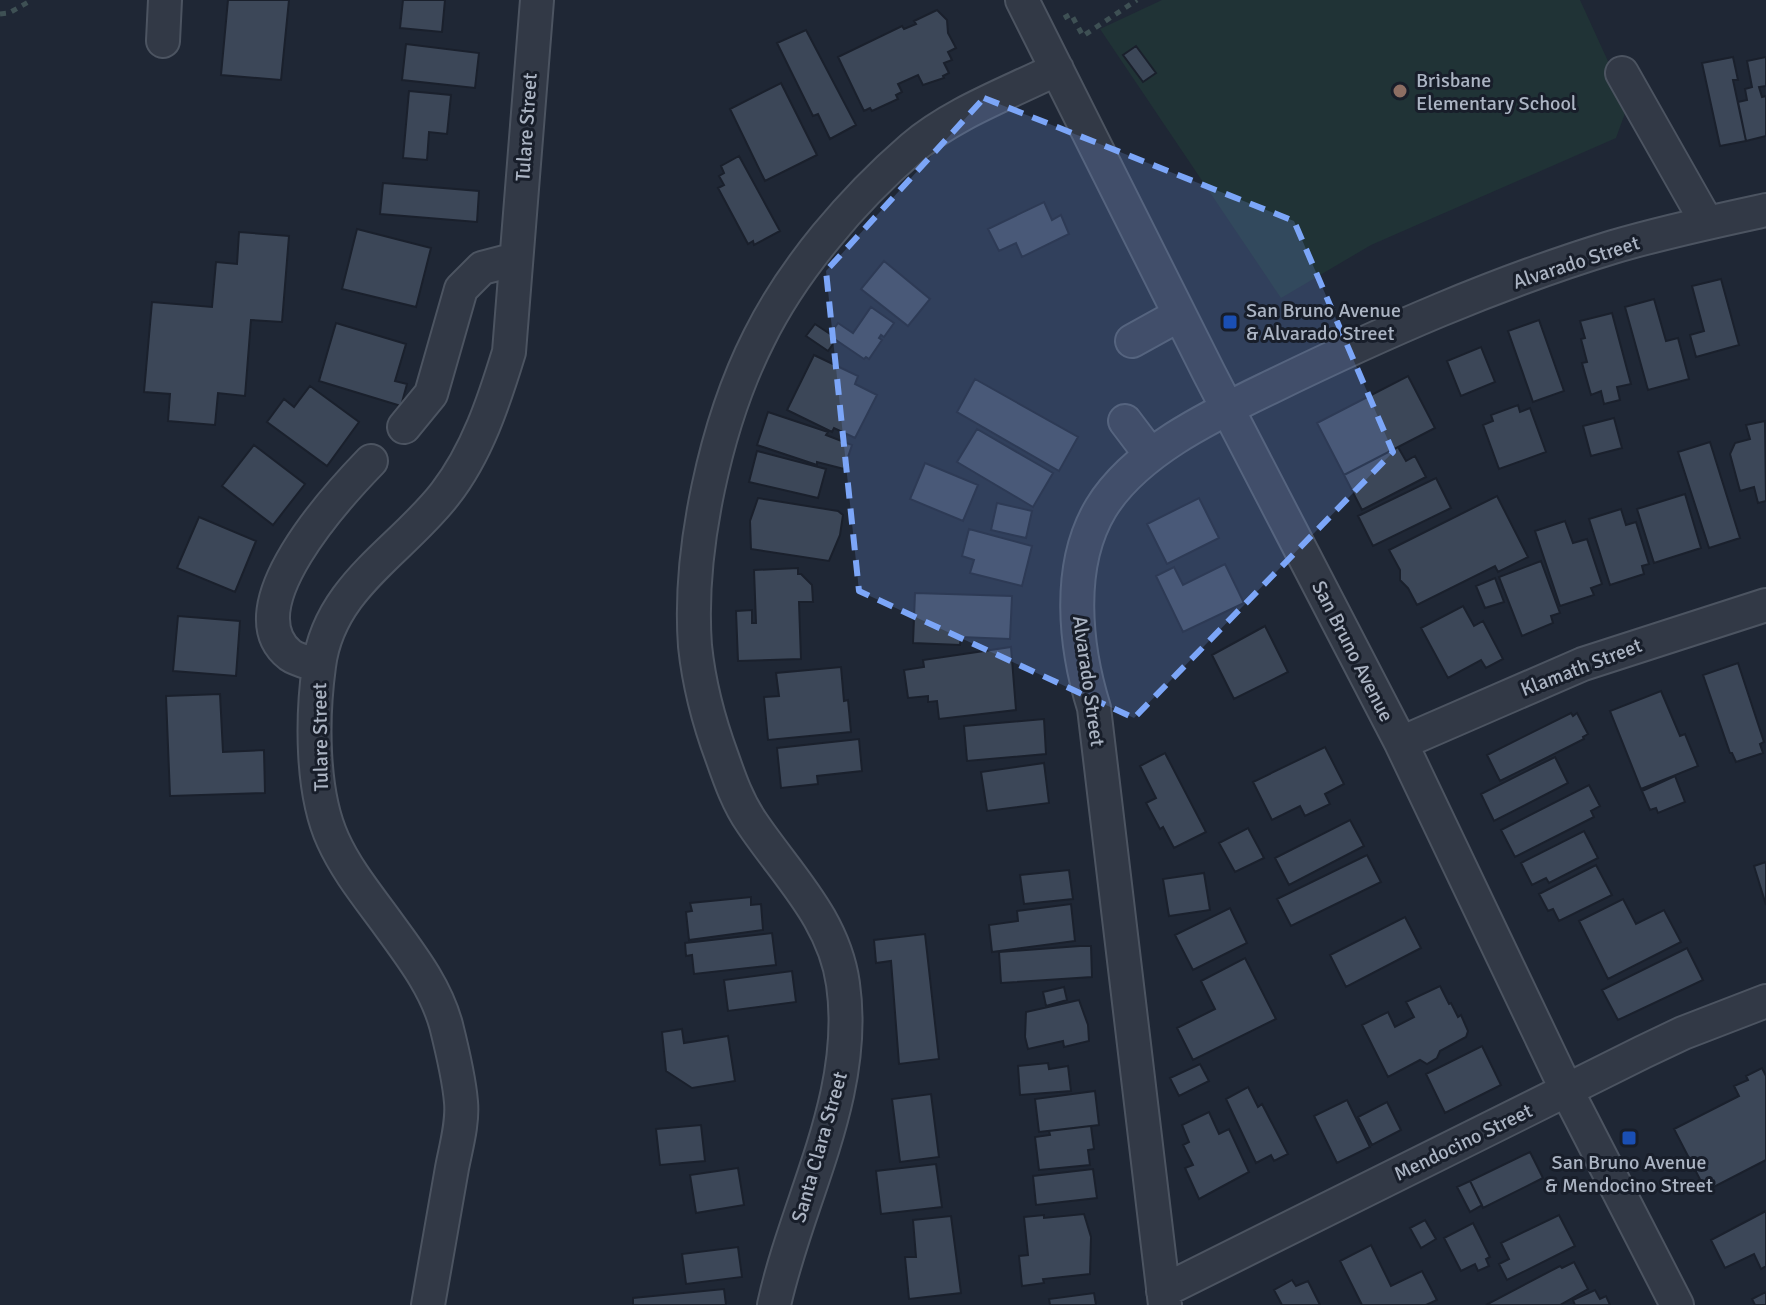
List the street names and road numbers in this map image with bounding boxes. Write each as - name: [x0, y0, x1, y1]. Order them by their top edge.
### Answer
- street label: Tulare Street: [510, 72, 543, 182]
- street label: Alvarado Street: [1510, 230, 1643, 295]
- street label: San Bruno Avenue: [1306, 577, 1399, 726]
- street label: Alvarado Street: [1067, 614, 1110, 748]
- street label: Klamath Street: [1517, 633, 1646, 702]
- street label: Tulare Street: [307, 682, 334, 792]
- street label: Santa Clara Street: [786, 1069, 853, 1225]
- street label: Mendocino Street: [1390, 1098, 1537, 1187]

